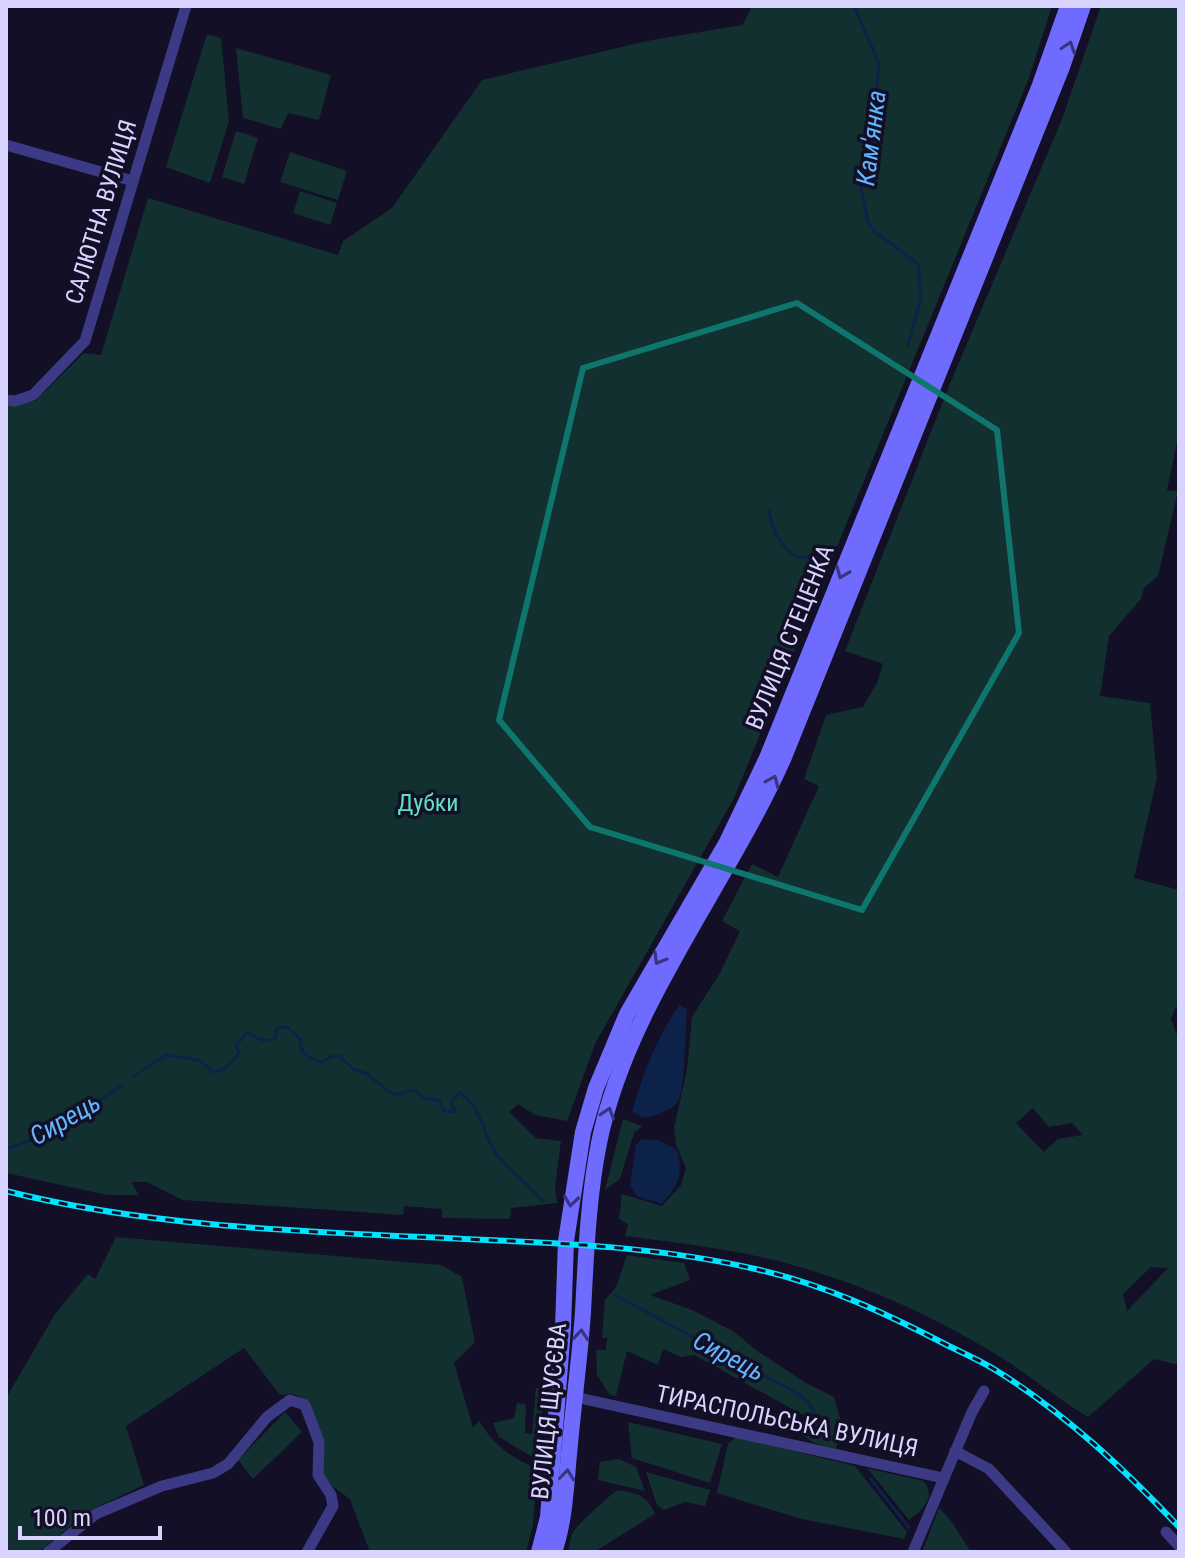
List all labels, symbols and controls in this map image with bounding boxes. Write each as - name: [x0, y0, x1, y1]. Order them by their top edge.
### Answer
- one-way arrow: [1059, 40, 1076, 54]
- water label: Кам'янка: [850, 88, 892, 188]
- street label: САЛЮТНА ВУЛИЦЯ: [60, 116, 142, 308]
- street label: ВУЛИЦЯ СТЕЦЕНКА: [740, 540, 840, 733]
- one-way arrow: [835, 565, 852, 579]
- one-way arrow: [764, 775, 780, 789]
- park label: Дубки: [397, 789, 459, 817]
- one-way arrow: [653, 950, 669, 965]
- water label: Сирець: [24, 1087, 106, 1151]
- one-way arrow: [599, 1107, 615, 1121]
- one-way arrow: [563, 1194, 580, 1208]
- street label: ВУЛИЦЯ ЩУСЄВА: [526, 1321, 572, 1501]
- water label: Сирець: [688, 1325, 770, 1387]
- one-way arrow: [572, 1328, 589, 1341]
- street label: ТИРАСПОЛЬСЬКА ВУЛИЦЯ: [654, 1380, 920, 1462]
- one-way arrow: [558, 1468, 575, 1481]
- scale bar: [20, 1490, 160, 1540]
- text: 100 m: [32, 1504, 91, 1532]

